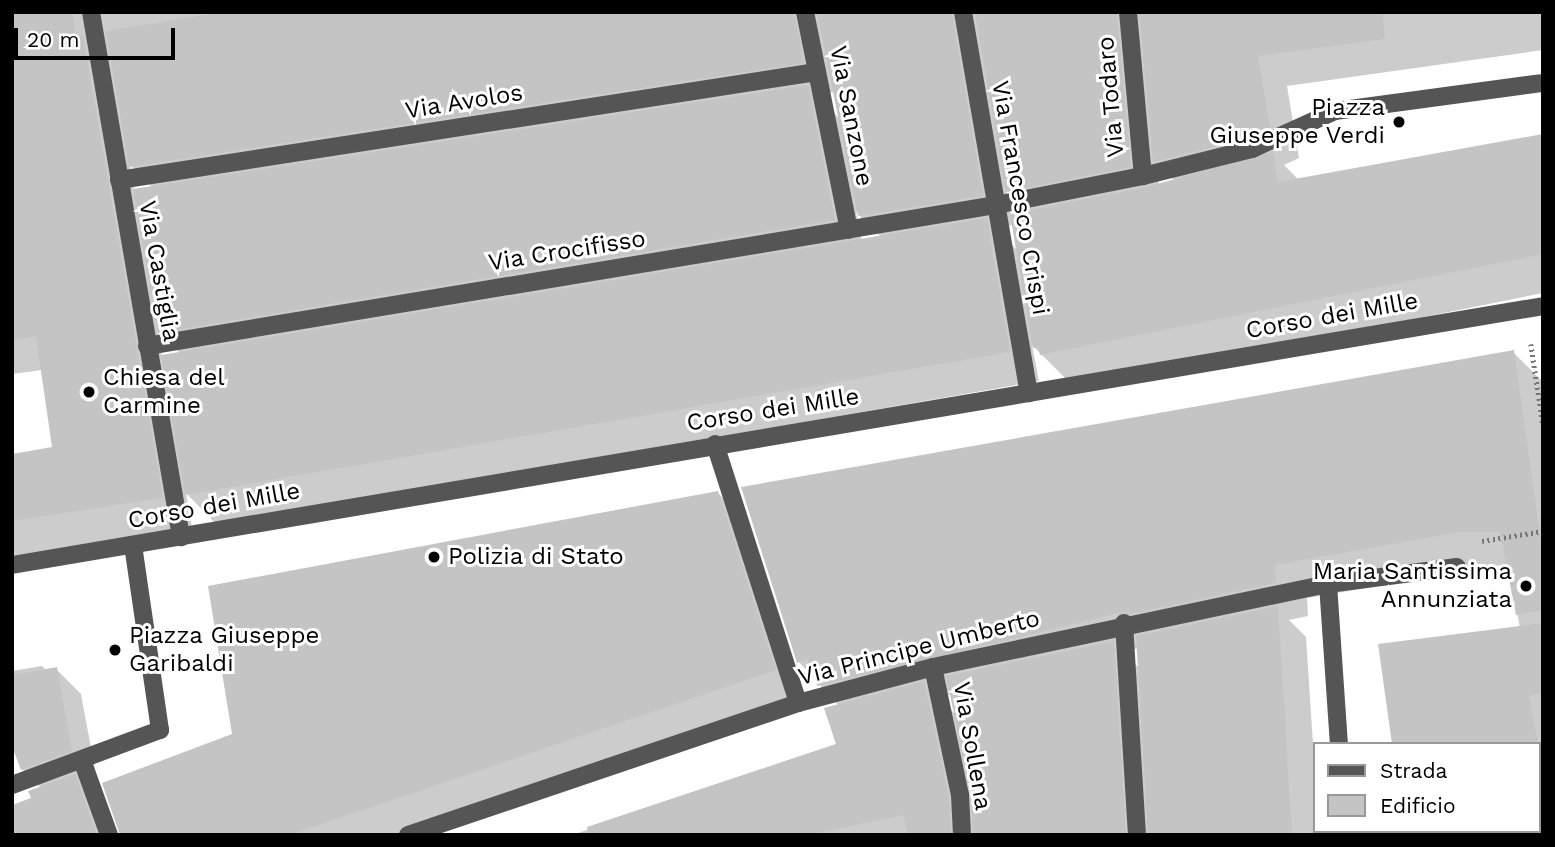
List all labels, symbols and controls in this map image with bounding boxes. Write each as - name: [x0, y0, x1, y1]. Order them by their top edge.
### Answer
- scale bar: [18, 14, 178, 58]
- text: 20 m: [27, 27, 79, 52]
- street label: Via Todaro: [1091, 35, 1131, 159]
- street label: Via Sanzone: [823, 43, 879, 189]
- street label: Via Avolos: [402, 78, 526, 126]
- street label: Via Francesco Crispi: [985, 78, 1055, 318]
- place label: Piazza Giuseppe Verdi: [1209, 94, 1385, 150]
- marker: Piazza Giuseppe Verdi: [1391, 114, 1407, 130]
- street label: Via Castiglia: [132, 198, 186, 344]
- street label: Via Crocifisso: [486, 224, 648, 278]
- street label: Corso dei Mille: [1244, 287, 1420, 345]
- place label: Chiesa del Carmine: [103, 364, 225, 420]
- street label: Corso dei Mille: [685, 382, 861, 438]
- marker: Chiesa del Carmine: [81, 384, 97, 400]
- street label: Corso dei Mille: [126, 477, 302, 535]
- place label: Polizia di Stato: [448, 543, 624, 571]
- marker: Polizia di Stato: [426, 549, 442, 565]
- place label: Maria Santissima Annunziata: [1312, 558, 1512, 614]
- marker: Maria Santissima Annunziata: [1518, 578, 1534, 594]
- street label: Via Principe Umberto: [795, 604, 1043, 692]
- place label: Piazza Giuseppe Garibaldi: [129, 622, 320, 678]
- marker: Piazza Giuseppe Garibaldi: [107, 642, 123, 658]
- street label: Via Sollena: [946, 679, 998, 813]
- legend: [1314, 742, 1541, 833]
- text: Strada: [1380, 758, 1447, 783]
- text: Edificio: [1380, 793, 1456, 818]

